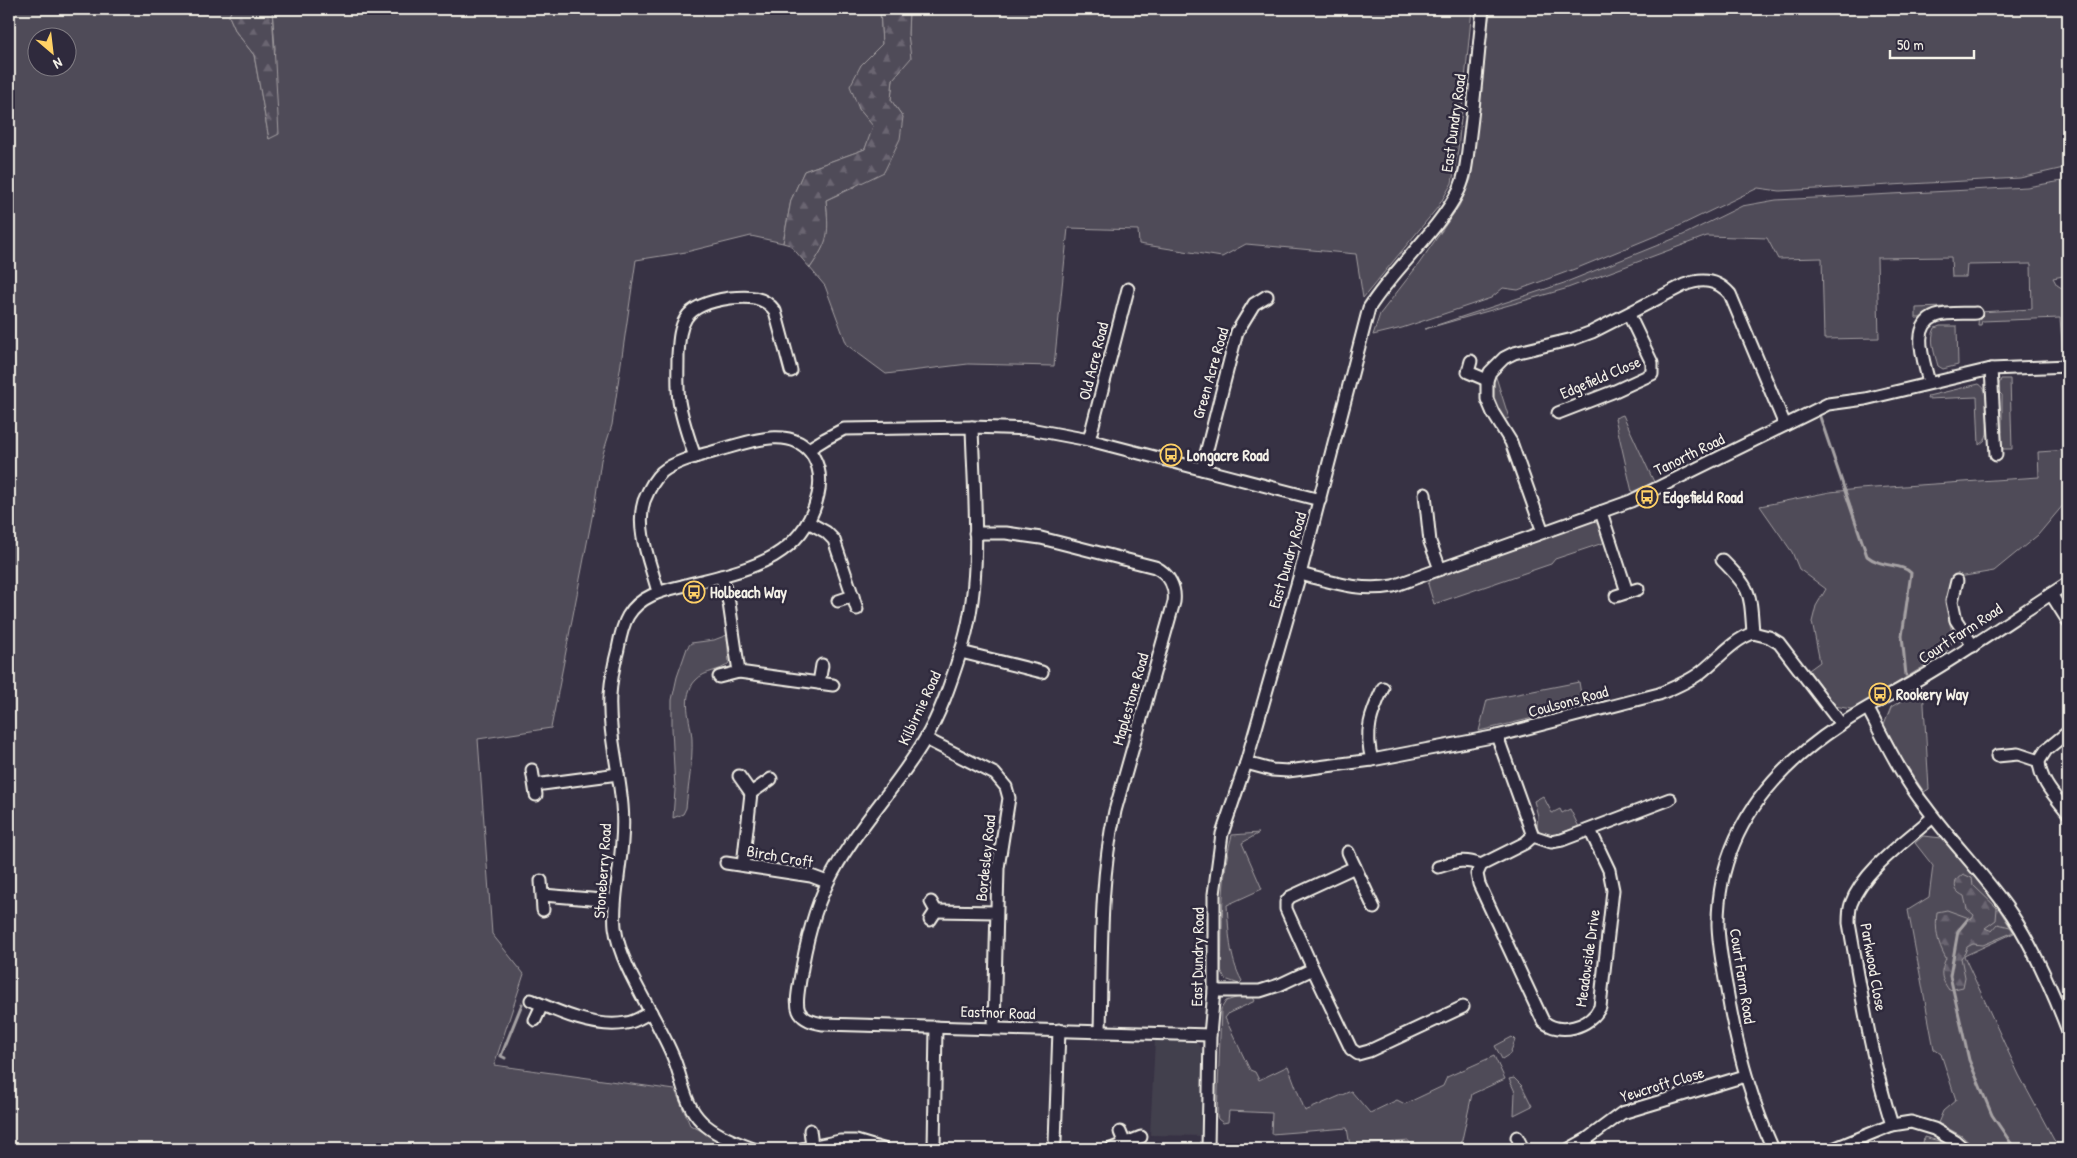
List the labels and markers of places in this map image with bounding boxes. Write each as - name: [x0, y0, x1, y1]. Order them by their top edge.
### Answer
- bus stop icon: Longacre Road: [1159, 443, 1183, 467]
- place label: Longacre Road: [1187, 444, 1269, 467]
- bus stop icon: Edgefield Road: [1635, 485, 1659, 509]
- place label: Edgefield Road: [1663, 486, 1744, 509]
- bus stop icon: Holbeach Way: [682, 580, 706, 604]
- place label: Holbeach Way: [710, 581, 787, 604]
- bus stop icon: Rookery Way: [1868, 682, 1892, 706]
- place label: Rookery Way: [1896, 683, 1969, 706]

